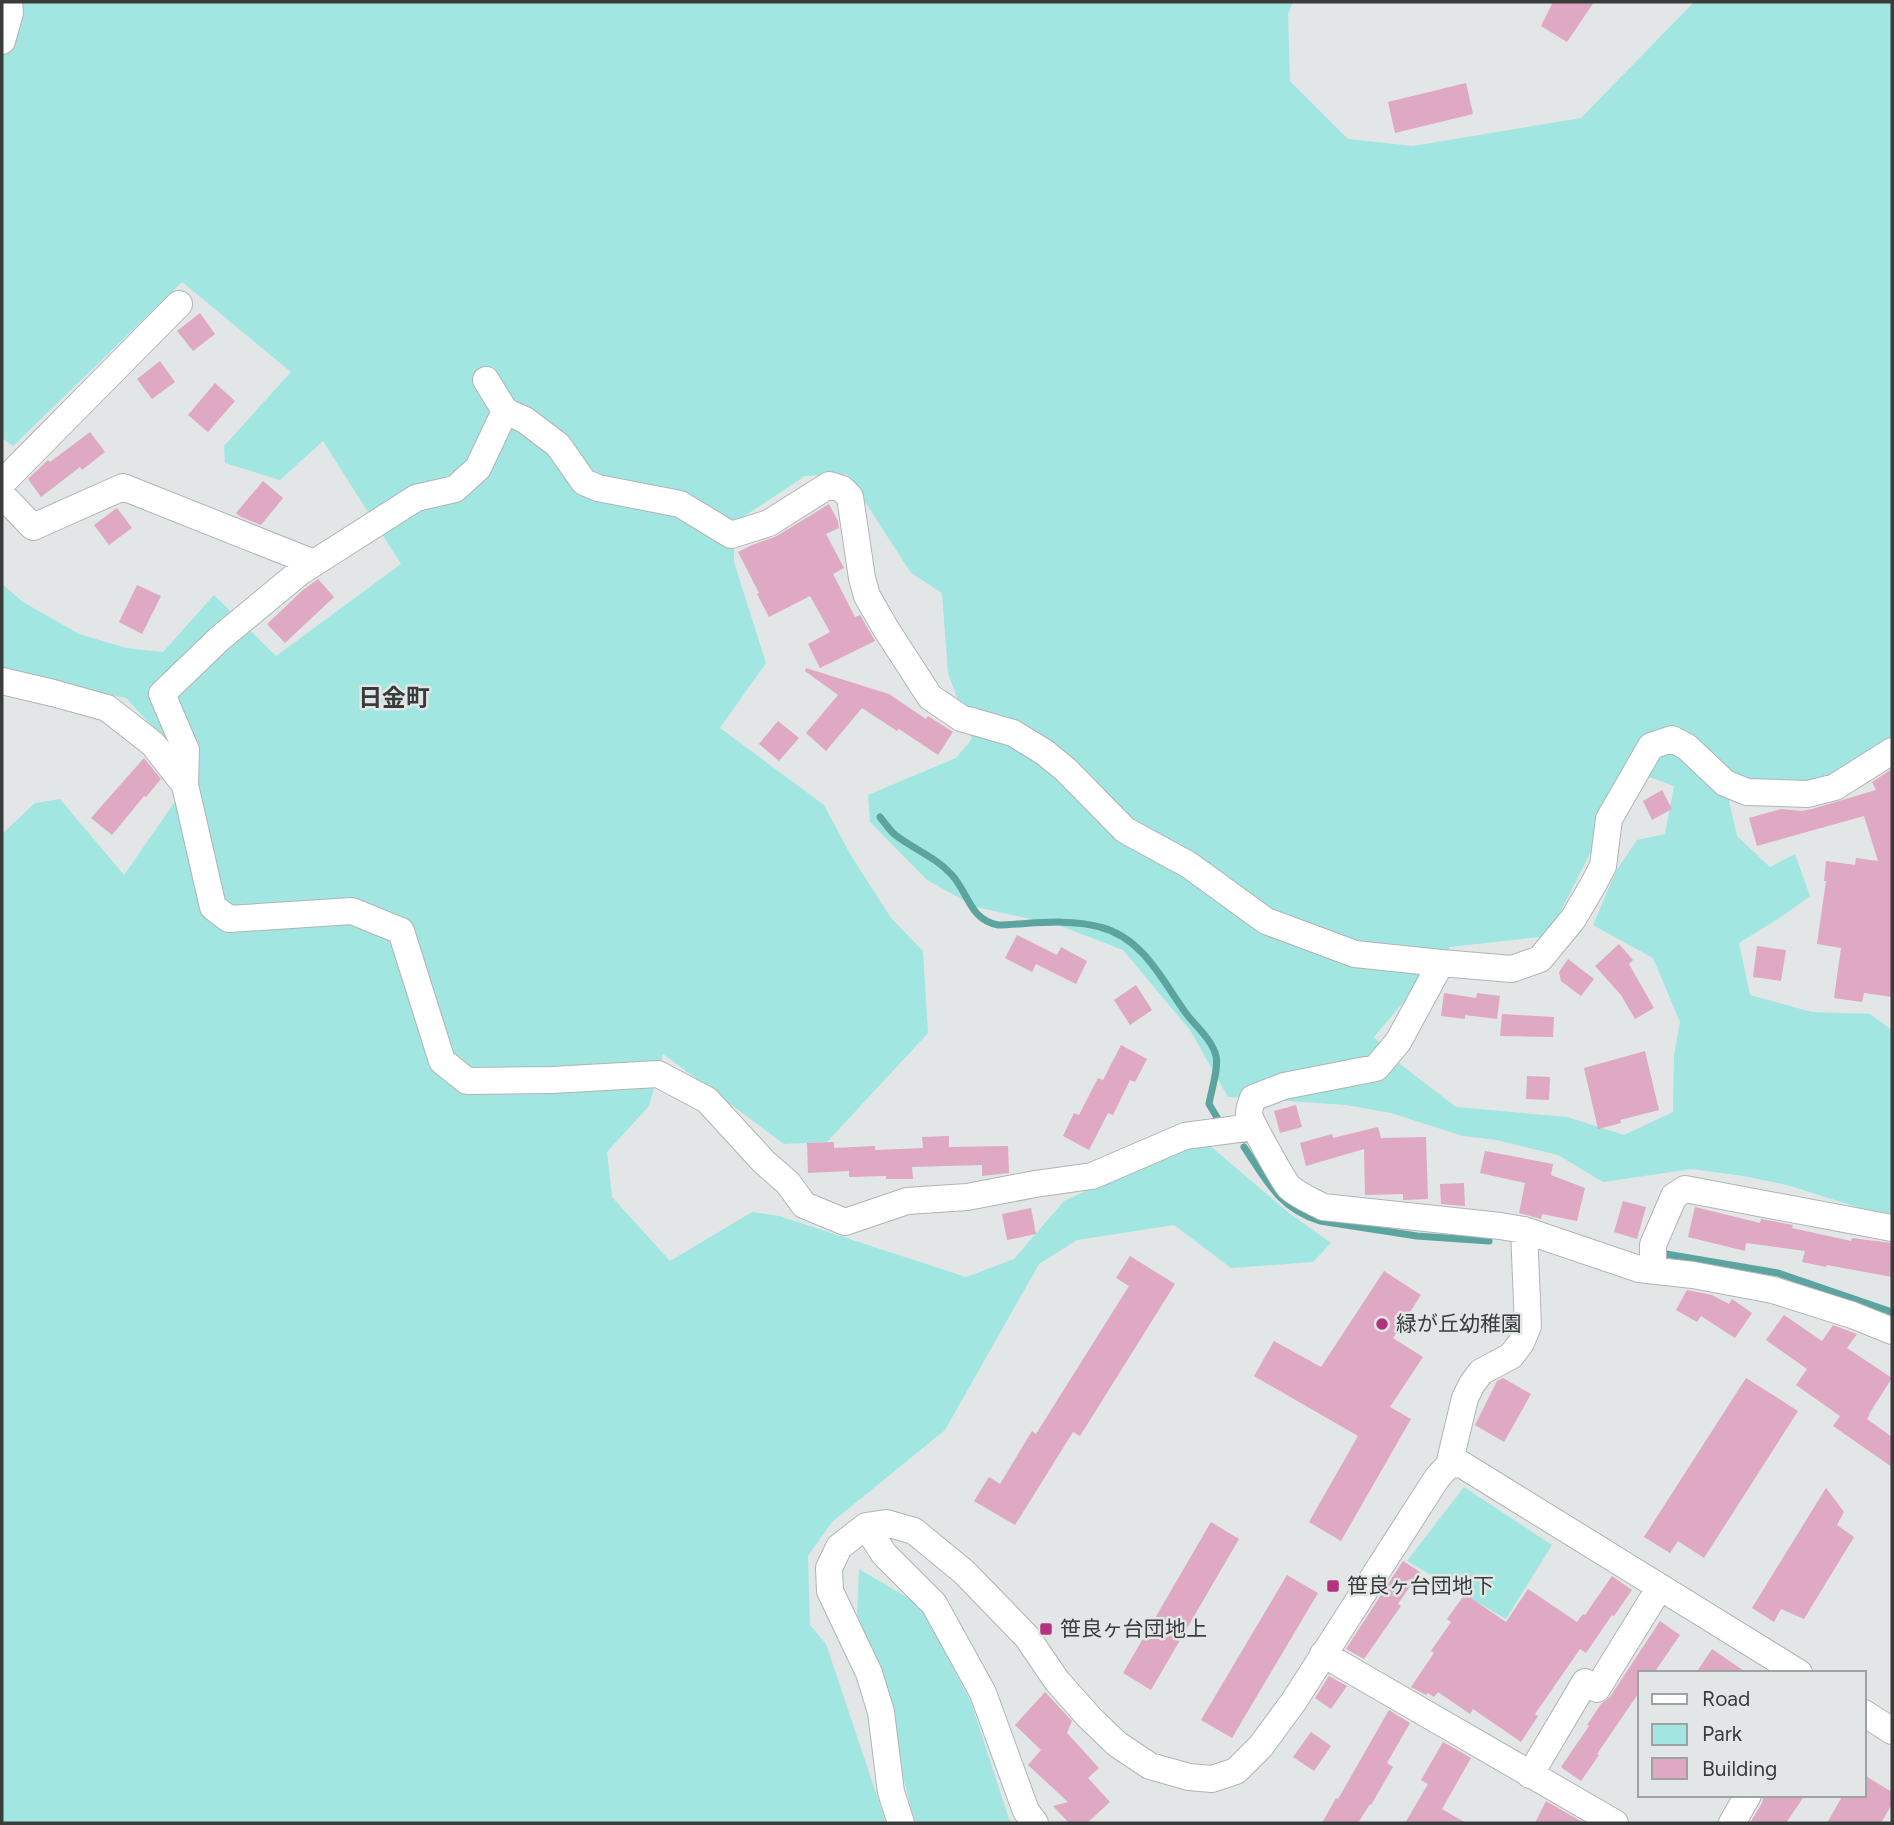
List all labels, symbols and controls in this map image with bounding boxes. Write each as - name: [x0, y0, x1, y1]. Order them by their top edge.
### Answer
- district label: 日金町: [358, 683, 430, 712]
- place label: 緑が丘幼稚園: [1396, 1311, 1522, 1336]
- marker: 緑が丘幼稚園: [1374, 1316, 1390, 1332]
- place label: 笹良ヶ台団地下: [1347, 1573, 1494, 1598]
- marker: 笹良ヶ台団地下: [1325, 1578, 1341, 1594]
- place label: 笹良ヶ台団地上: [1060, 1616, 1207, 1641]
- marker: 笹良ヶ台団地上: [1038, 1621, 1054, 1637]
- legend: [1638, 1671, 1866, 1797]
- text: Road: [1702, 1686, 1750, 1711]
- text: Park: [1702, 1721, 1743, 1746]
- text: Building: [1702, 1756, 1777, 1781]

